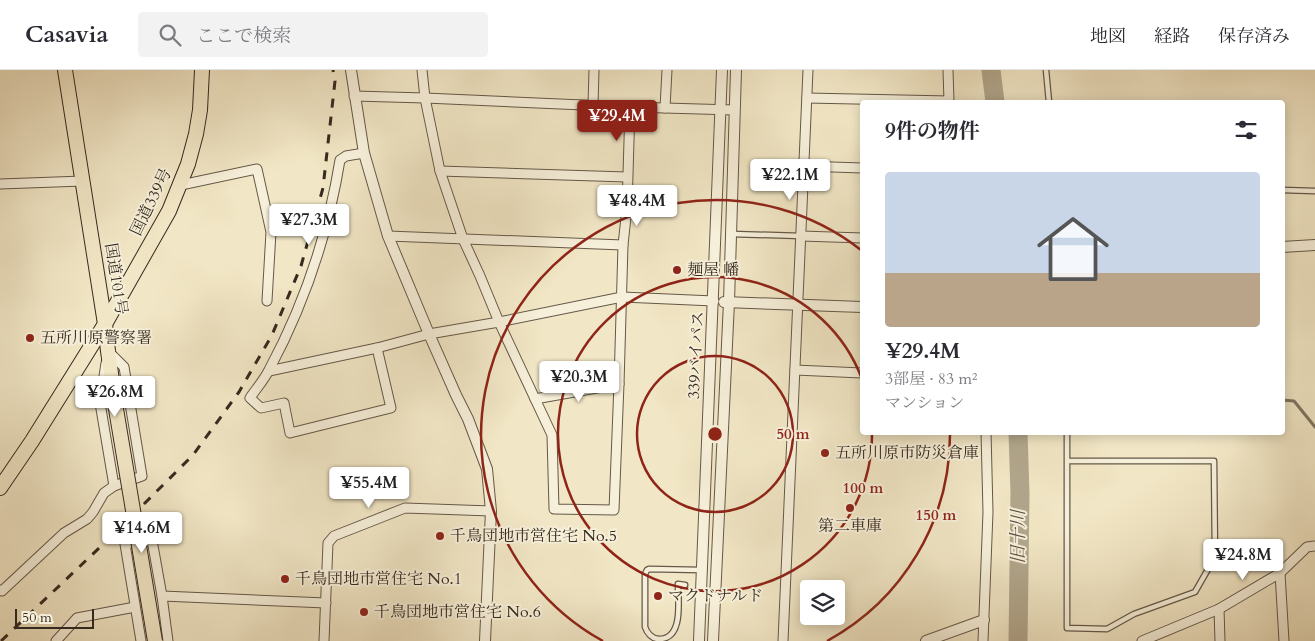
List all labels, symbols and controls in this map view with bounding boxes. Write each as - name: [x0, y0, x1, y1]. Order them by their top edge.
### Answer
- search box: [138, 12, 488, 57]
- text: Casavia: [25, 18, 108, 51]
- icon: search: [156, 21, 184, 49]
- text: ここで検索: [196, 23, 291, 49]
- text: 地図: [1090, 24, 1126, 49]
- text: 経路: [1154, 24, 1190, 49]
- text: 保存済み: [1218, 24, 1290, 49]
- pin: ¥29.4M: [576, 100, 658, 142]
- text: ¥29.4M: [588, 105, 646, 127]
- icon: filters: [1232, 116, 1260, 144]
- text: 9件の物件: [885, 117, 980, 146]
- pin: ¥22.1M: [749, 158, 831, 201]
- text: ¥22.1M: [761, 164, 819, 186]
- street label: 国道339号: [125, 165, 177, 239]
- pin: ¥48.4M: [596, 184, 678, 227]
- text: ¥48.4M: [608, 190, 666, 212]
- pin: ¥27.3M: [268, 204, 350, 246]
- icon: home: [1028, 204, 1118, 294]
- text: ¥27.3M: [280, 209, 338, 231]
- street label: 国道101号: [99, 241, 133, 317]
- place label: 麺屋 幡: [687, 259, 739, 281]
- marker: 麺屋 幡: [671, 264, 683, 276]
- street label: 339バイパス: [683, 310, 709, 400]
- place label: 五所川原警察署: [40, 327, 152, 349]
- marker: 五所川原警察署: [24, 332, 36, 344]
- text: ¥29.4M: [885, 337, 961, 366]
- pin: ¥20.3M: [538, 360, 620, 403]
- text: ¥20.3M: [550, 366, 608, 388]
- text: 3部屋 · 83 m²: [885, 368, 977, 390]
- pin: ¥26.8M: [74, 376, 156, 418]
- text: ¥26.8M: [86, 381, 144, 403]
- text: マンション: [885, 392, 964, 414]
- text: 50 m: [776, 424, 810, 444]
- centre of rings: [706, 425, 724, 443]
- place label: 五所川原市防災倉庫: [835, 442, 979, 464]
- marker: 五所川原市防災倉庫: [819, 447, 831, 459]
- pin: ¥55.4M: [328, 466, 410, 509]
- text: ¥55.4M: [340, 472, 398, 494]
- text: 100 m: [843, 478, 884, 498]
- marker: 第二車庫: [844, 502, 856, 514]
- text: 150 m: [916, 505, 957, 525]
- water label: 旧十川: [1006, 508, 1031, 564]
- pin: ¥14.6M: [101, 512, 183, 554]
- place label: 第二車庫: [818, 515, 882, 537]
- text: ¥14.6M: [113, 517, 171, 539]
- place label: 千鳥団地市営住宅 No.5: [450, 525, 617, 547]
- marker: 千鳥団地市営住宅 No.5: [434, 530, 446, 542]
- pin: ¥24.8M: [1202, 538, 1284, 581]
- text: ¥24.8M: [1214, 544, 1272, 566]
- place label: 千鳥団地市営住宅 No.1: [295, 568, 462, 590]
- marker: 千鳥団地市営住宅 No.1: [279, 573, 291, 585]
- map controls: [800, 580, 845, 625]
- button: layers: [800, 580, 845, 625]
- place label: マクドナルド: [668, 585, 763, 607]
- marker: マクドナルド: [652, 590, 664, 602]
- place label: 千鳥団地市営住宅 No.6: [374, 601, 541, 623]
- scale bar: [15, 606, 94, 629]
- marker: 千鳥団地市営住宅 No.6: [358, 606, 370, 618]
- text: 50 m: [22, 608, 52, 627]

